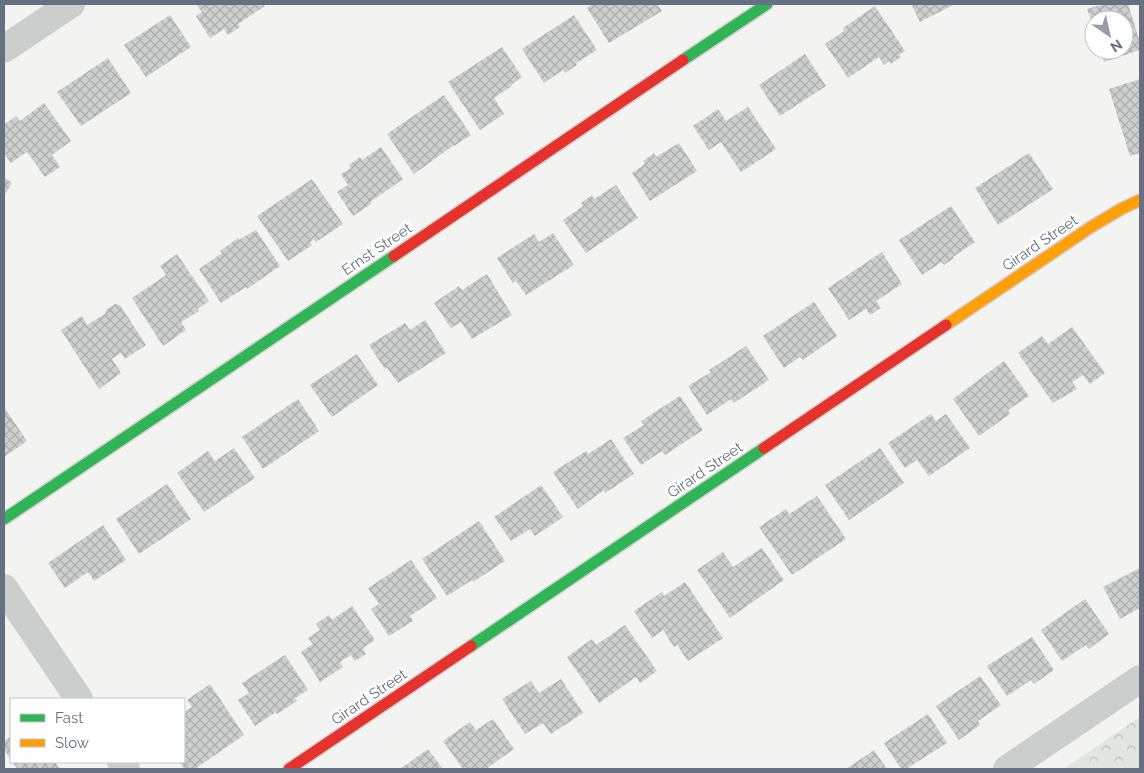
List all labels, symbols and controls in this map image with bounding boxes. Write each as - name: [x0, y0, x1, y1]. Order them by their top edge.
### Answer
- north arrow: [1084, 10, 1134, 60]
- text: N: [1107, 36, 1125, 55]
- street label: Girard Street: [999, 211, 1081, 275]
- street label: Ernst Street: [338, 219, 416, 279]
- street label: Girard Street: [664, 438, 746, 502]
- street label: Girard Street: [328, 665, 410, 729]
- legend: [10, 698, 185, 763]
- text: Fast: [55, 709, 83, 727]
- text: Slow: [55, 734, 89, 752]

